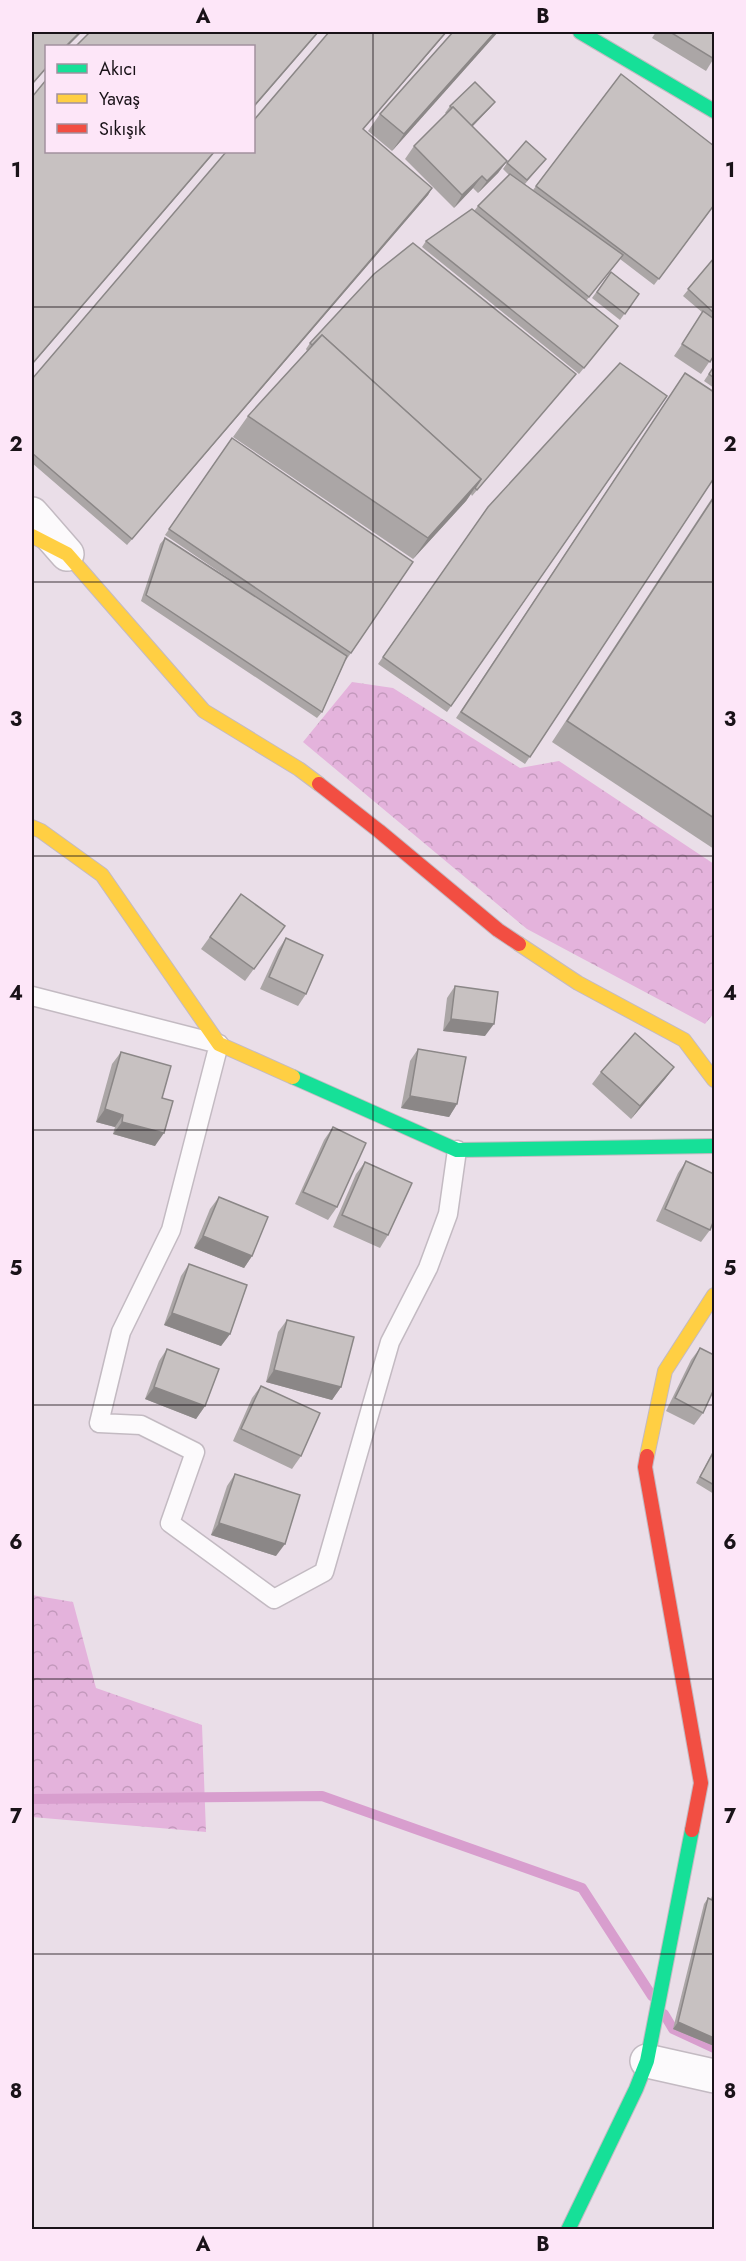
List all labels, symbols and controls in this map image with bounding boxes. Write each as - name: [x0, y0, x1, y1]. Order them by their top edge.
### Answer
- text: A: [195, 2, 211, 31]
- text: B: [536, 2, 550, 31]
- legend: [45, 45, 255, 153]
- text: Akıcı: [99, 56, 137, 82]
- text: Yavaş: [99, 86, 140, 112]
- text: Sıkışık: [99, 116, 146, 142]
- text: 1: [11, 156, 21, 185]
- text: 1: [725, 156, 735, 185]
- text: 2: [9, 430, 23, 459]
- text: 2: [723, 430, 737, 459]
- text: 3: [10, 705, 22, 734]
- text: 3: [724, 705, 736, 734]
- text: 4: [9, 979, 23, 1008]
- text: 4: [723, 979, 737, 1008]
- text: 5: [10, 1254, 23, 1283]
- text: 5: [724, 1254, 737, 1283]
- text: 6: [9, 1528, 23, 1557]
- text: 6: [723, 1528, 737, 1557]
- text: 7: [10, 1802, 23, 1831]
- text: 7: [724, 1802, 737, 1831]
- text: 8: [10, 2077, 22, 2106]
- text: 8: [724, 2077, 736, 2106]
- text: A: [195, 2230, 211, 2259]
- text: B: [536, 2230, 550, 2259]

